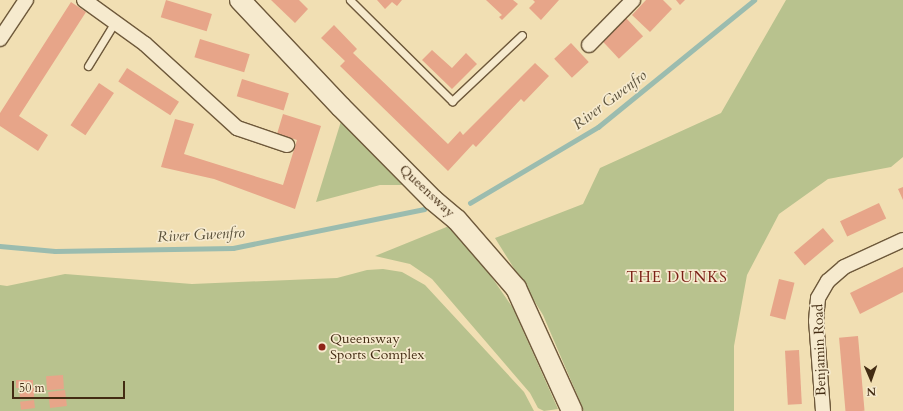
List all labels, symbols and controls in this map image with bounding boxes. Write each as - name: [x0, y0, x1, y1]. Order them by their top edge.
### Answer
- water label: River Gwenfro: [570, 66, 650, 134]
- street label: Queensway: [396, 161, 458, 221]
- water label: River Gwenfro: [157, 224, 245, 246]
- district label: THE DUNKS: [626, 269, 728, 287]
- street label: Benjamin Road: [810, 304, 830, 396]
- place label: Queensway Sports Complex: [330, 331, 424, 364]
- marker: Queensway Sports Complex: [317, 342, 327, 352]
- north arrow: [851, 359, 891, 399]
- scale bar: [14, 373, 127, 399]
- text: 50 m: [19, 380, 45, 396]
- text: N: [866, 384, 876, 399]

